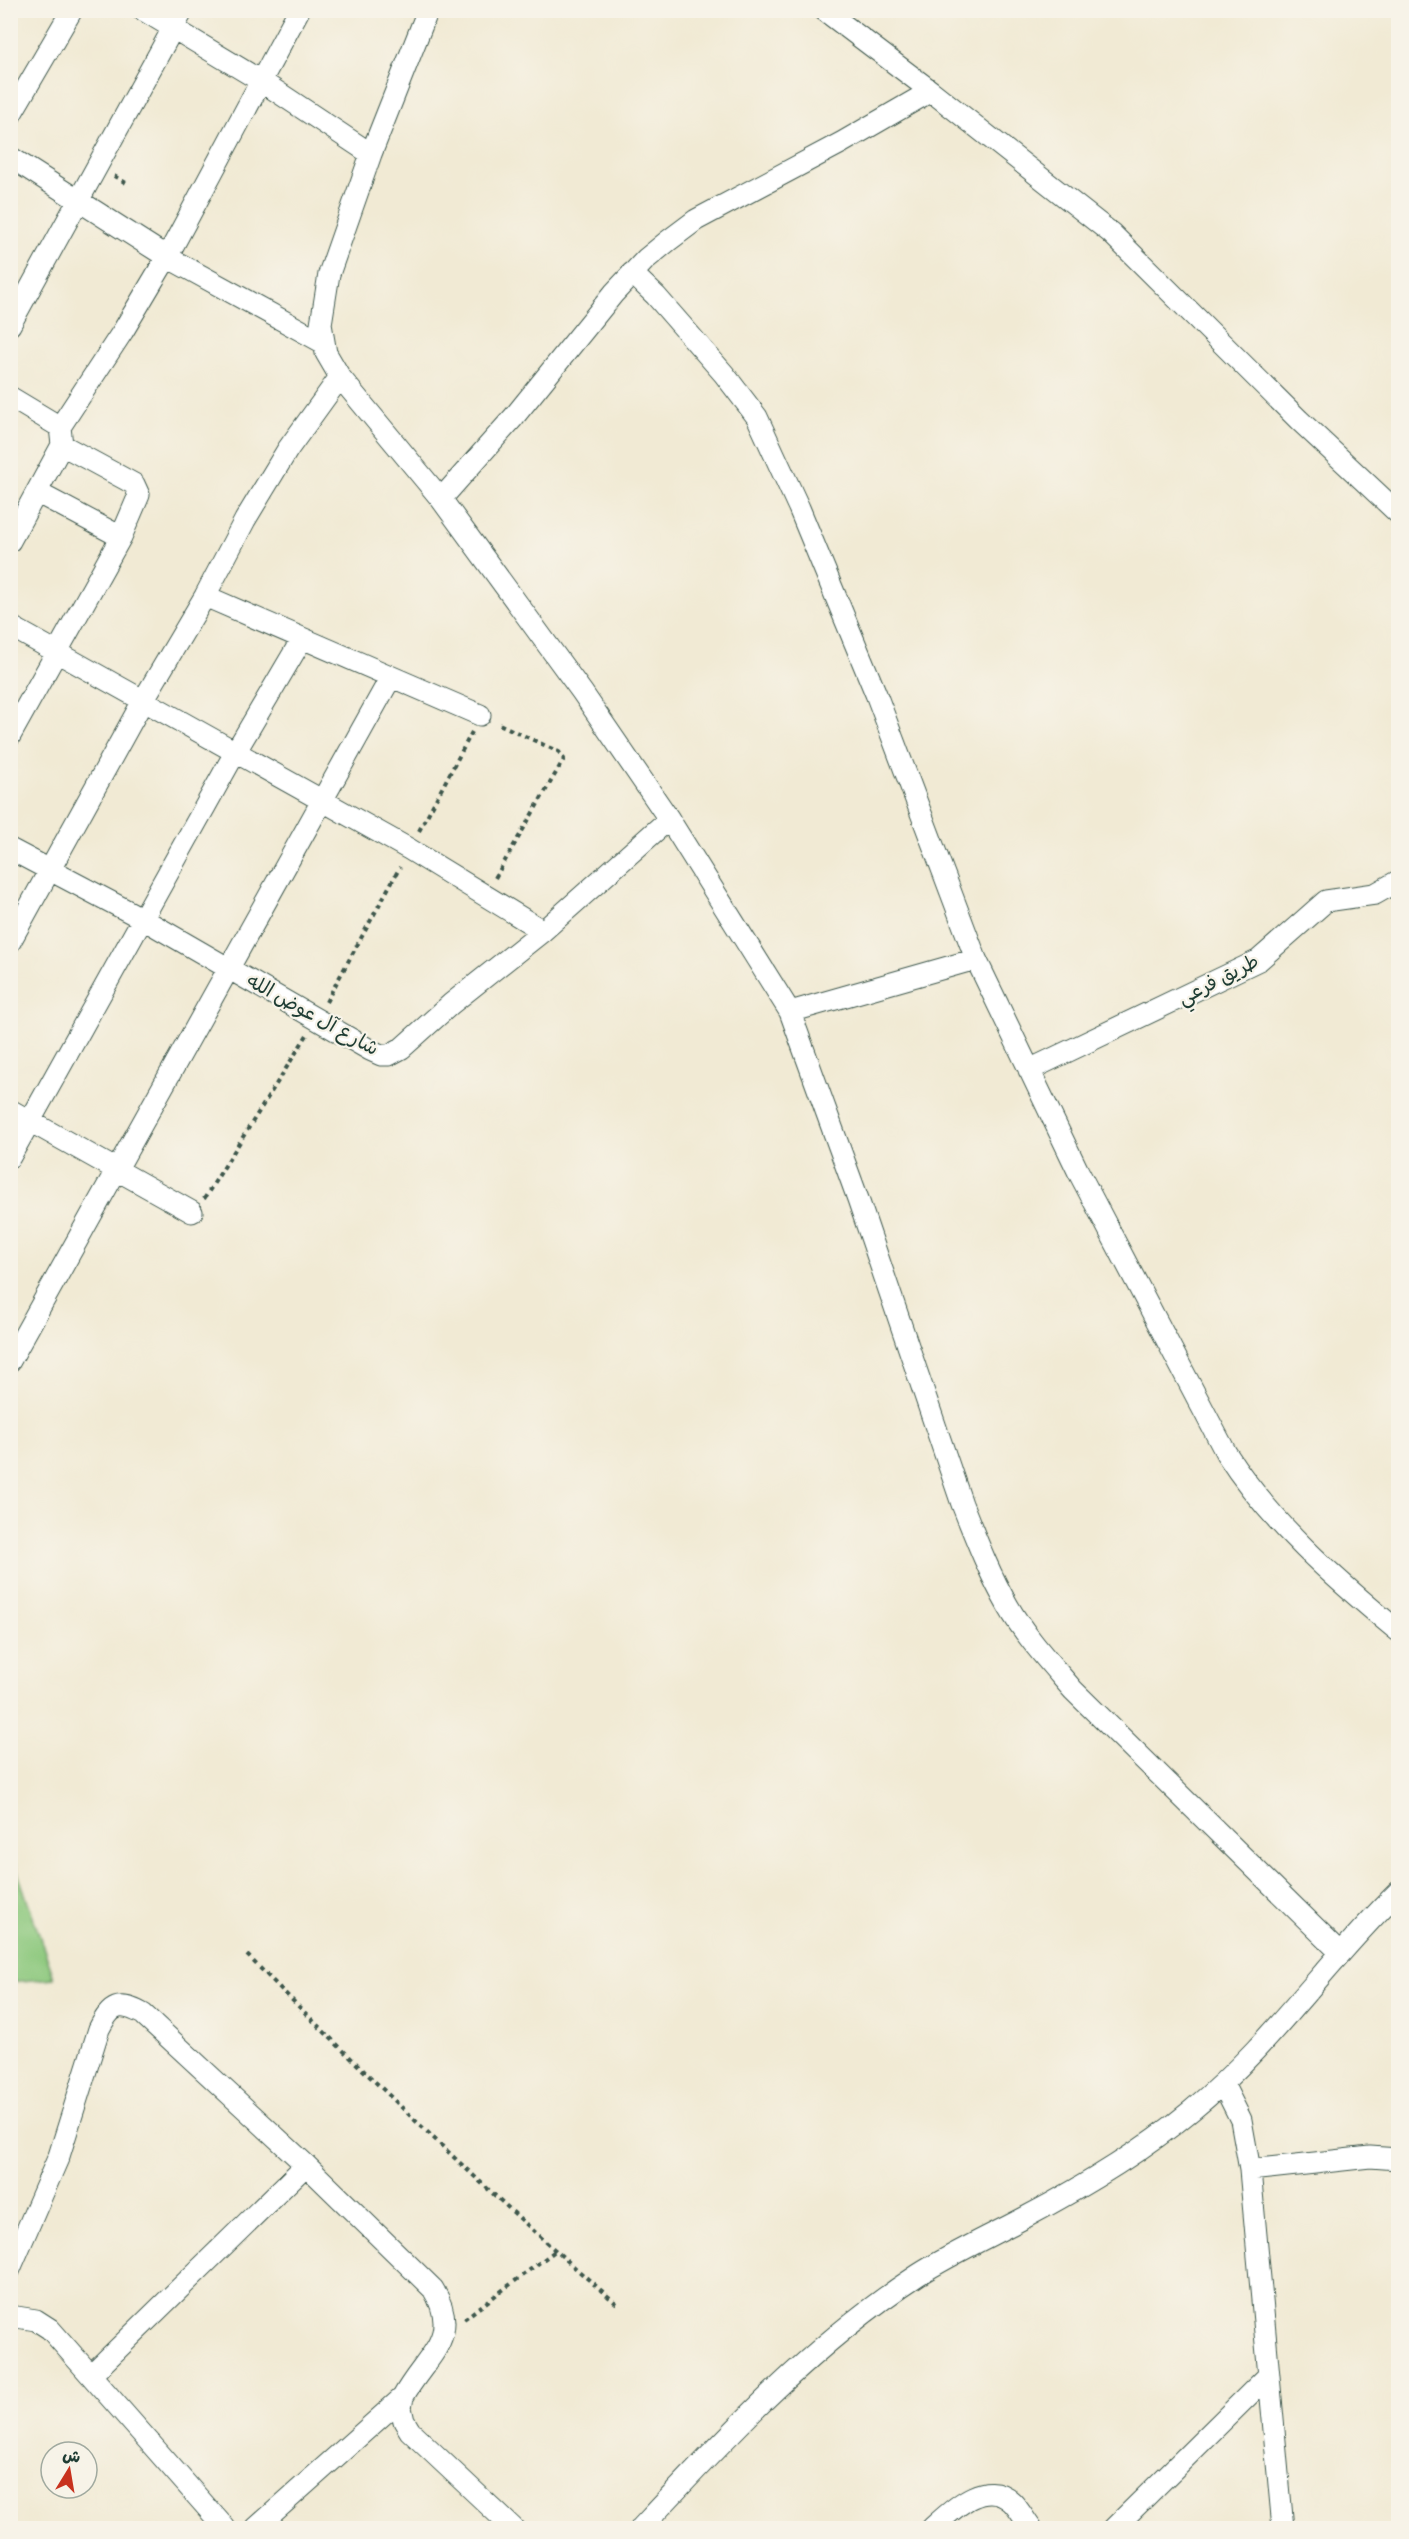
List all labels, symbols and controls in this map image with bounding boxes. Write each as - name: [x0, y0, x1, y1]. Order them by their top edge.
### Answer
- street label: طريق فرعي: [1174, 949, 1265, 1015]
- street label: شارع آل عوض الله: [240, 969, 383, 1065]
- north arrow: [39, 2440, 99, 2500]
- text: ش: [61, 2445, 82, 2471]

